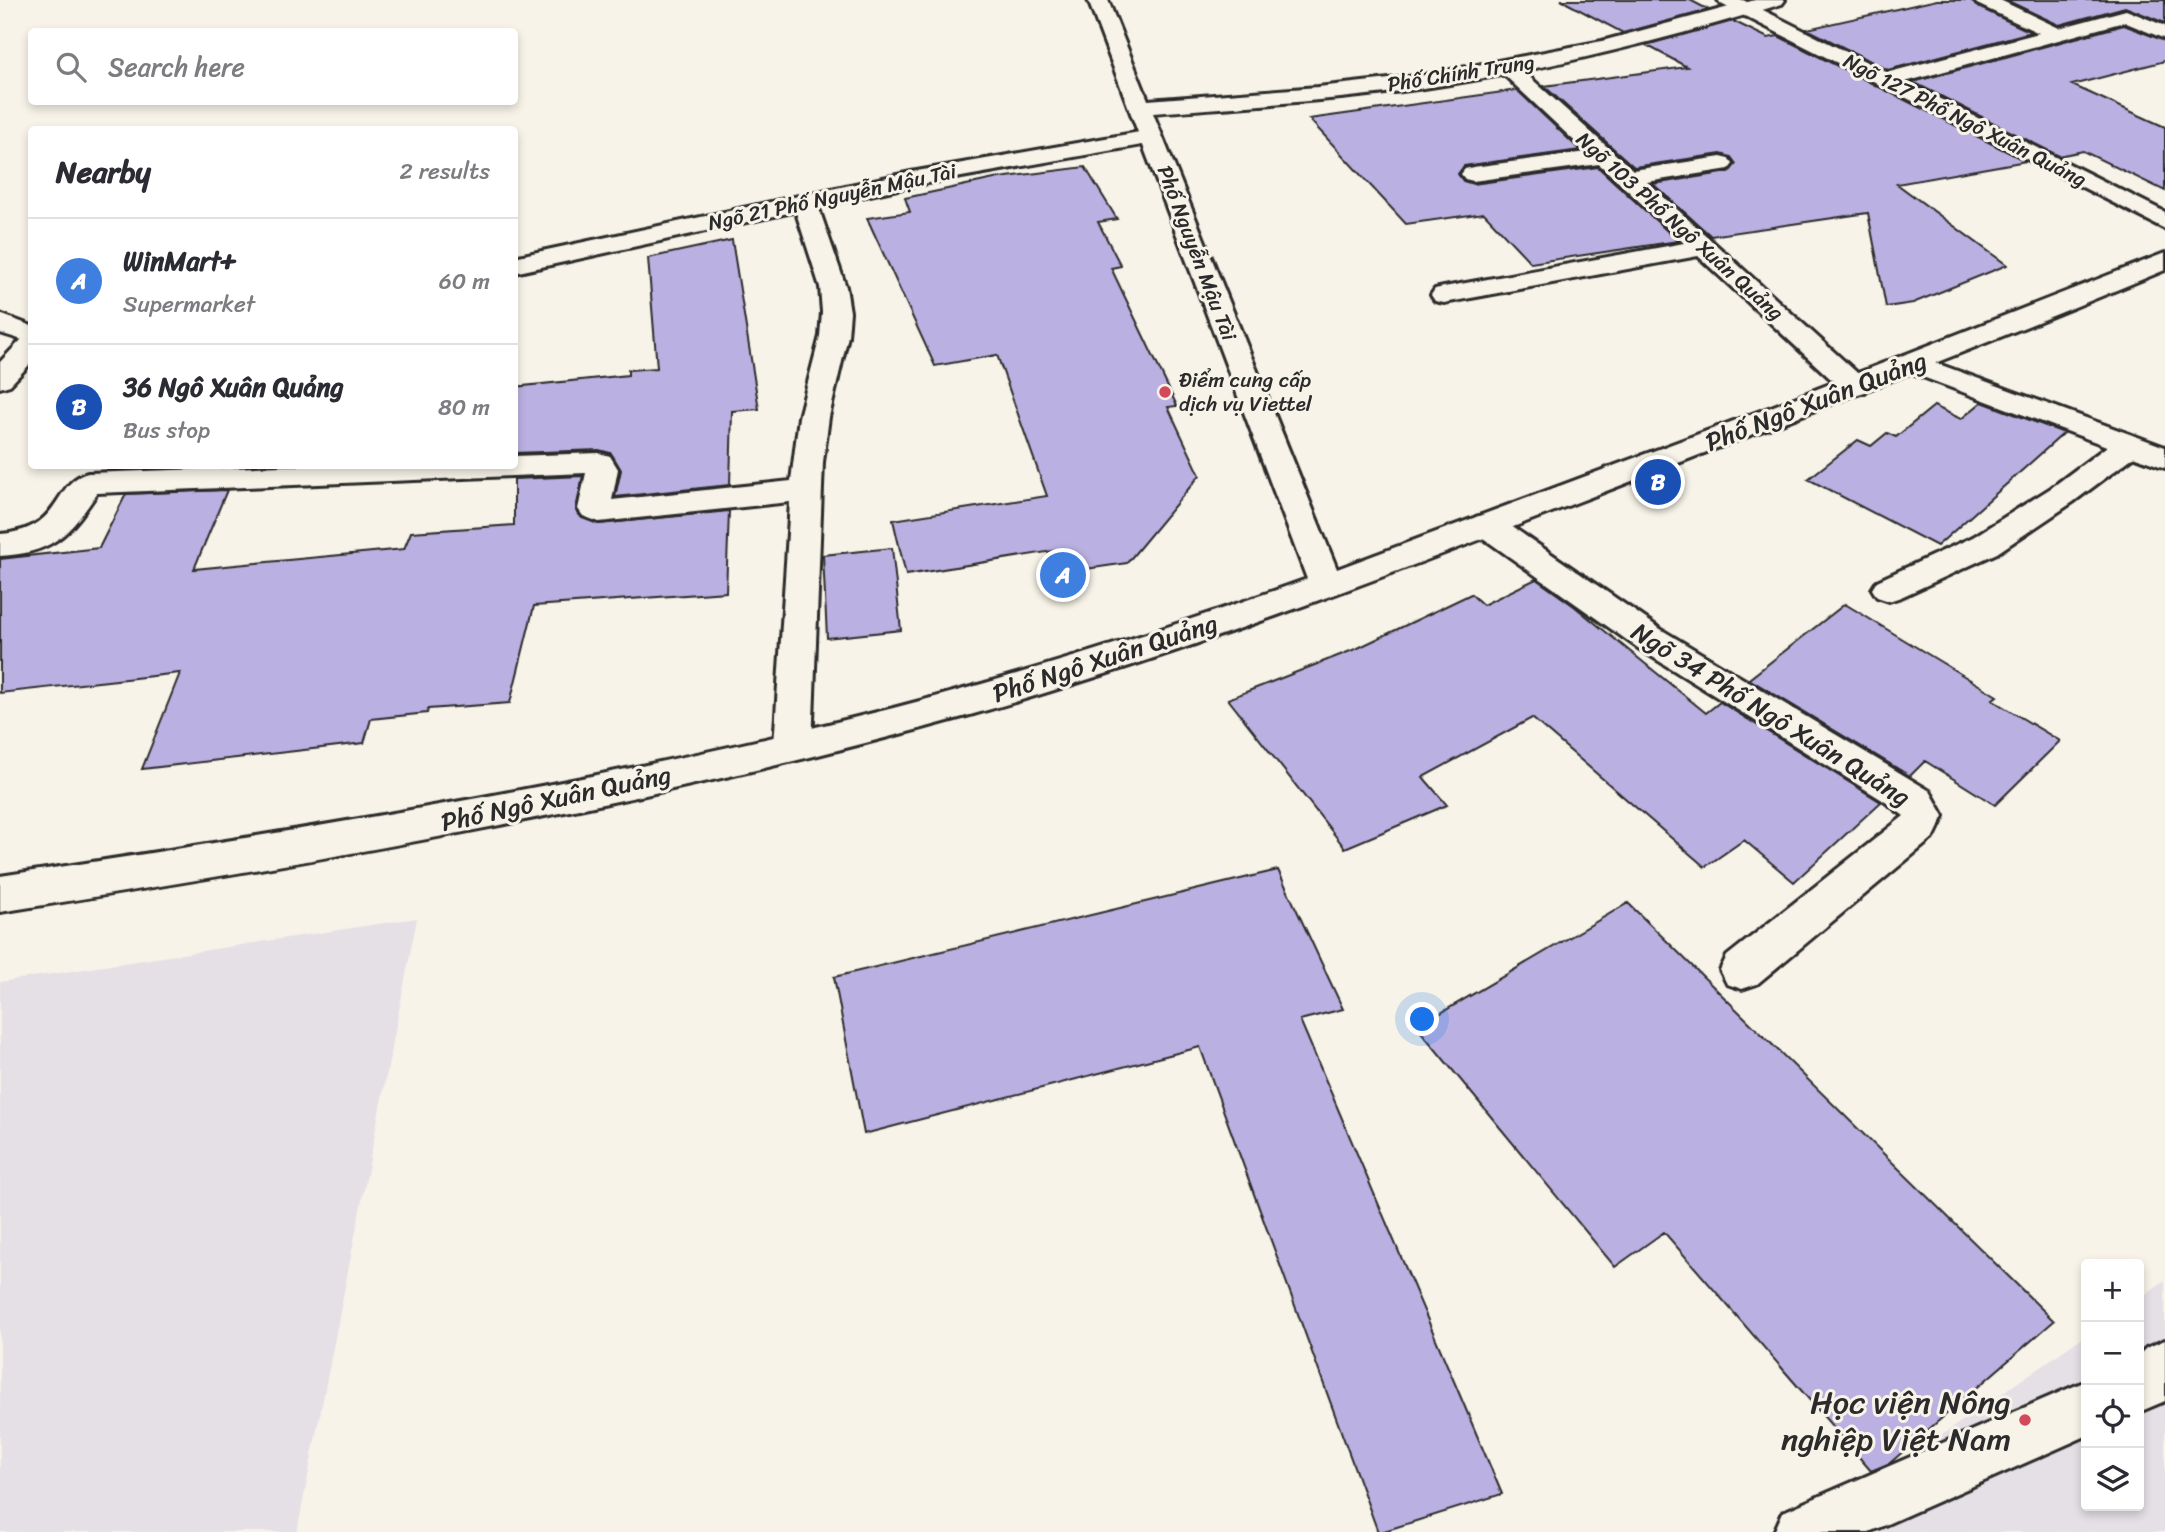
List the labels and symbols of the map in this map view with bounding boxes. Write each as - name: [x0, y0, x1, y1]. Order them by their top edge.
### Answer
- street label: Ngõ 127 Phố Ngô Xuân Quảng: [1836, 42, 2094, 198]
- street label: Phố Chính Trung: [1385, 43, 1537, 103]
- street label: Ngõ 103 Phố Ngô Xuân Quảng: [1567, 122, 1793, 331]
- street label: Ngõ 21 Phố Nguyễn Mậu Tài: [704, 152, 961, 242]
- street label: Phố Nguyễn Mậu Tài: [1146, 160, 1248, 347]
- street label: Phố Ngô Xuân Quảng: [1698, 338, 1934, 464]
- place label: Điểm cung cấp dịch vụ Viettel: [1179, 361, 1313, 423]
- marker: Điểm cung cấp dịch vụ Viettel: [1157, 384, 1173, 400]
- pin: B: [1635, 456, 1681, 508]
- pin: A: [1040, 549, 1086, 601]
- street label: Phố Ngô Xuân Quảng: [986, 600, 1224, 716]
- street label: Ngõ 34 Phố Ngô Xuân Quảng: [1622, 609, 1920, 819]
- street label: Phố Ngô Xuân Quảng: [437, 751, 675, 845]
- your location: [1405, 1002, 1439, 1036]
- place label: Học viện Nông nghiệp Việt Nam: [1781, 1374, 2011, 1468]
- marker: Học viện Nông nghiệp Việt Nam: [2017, 1412, 2033, 1428]

